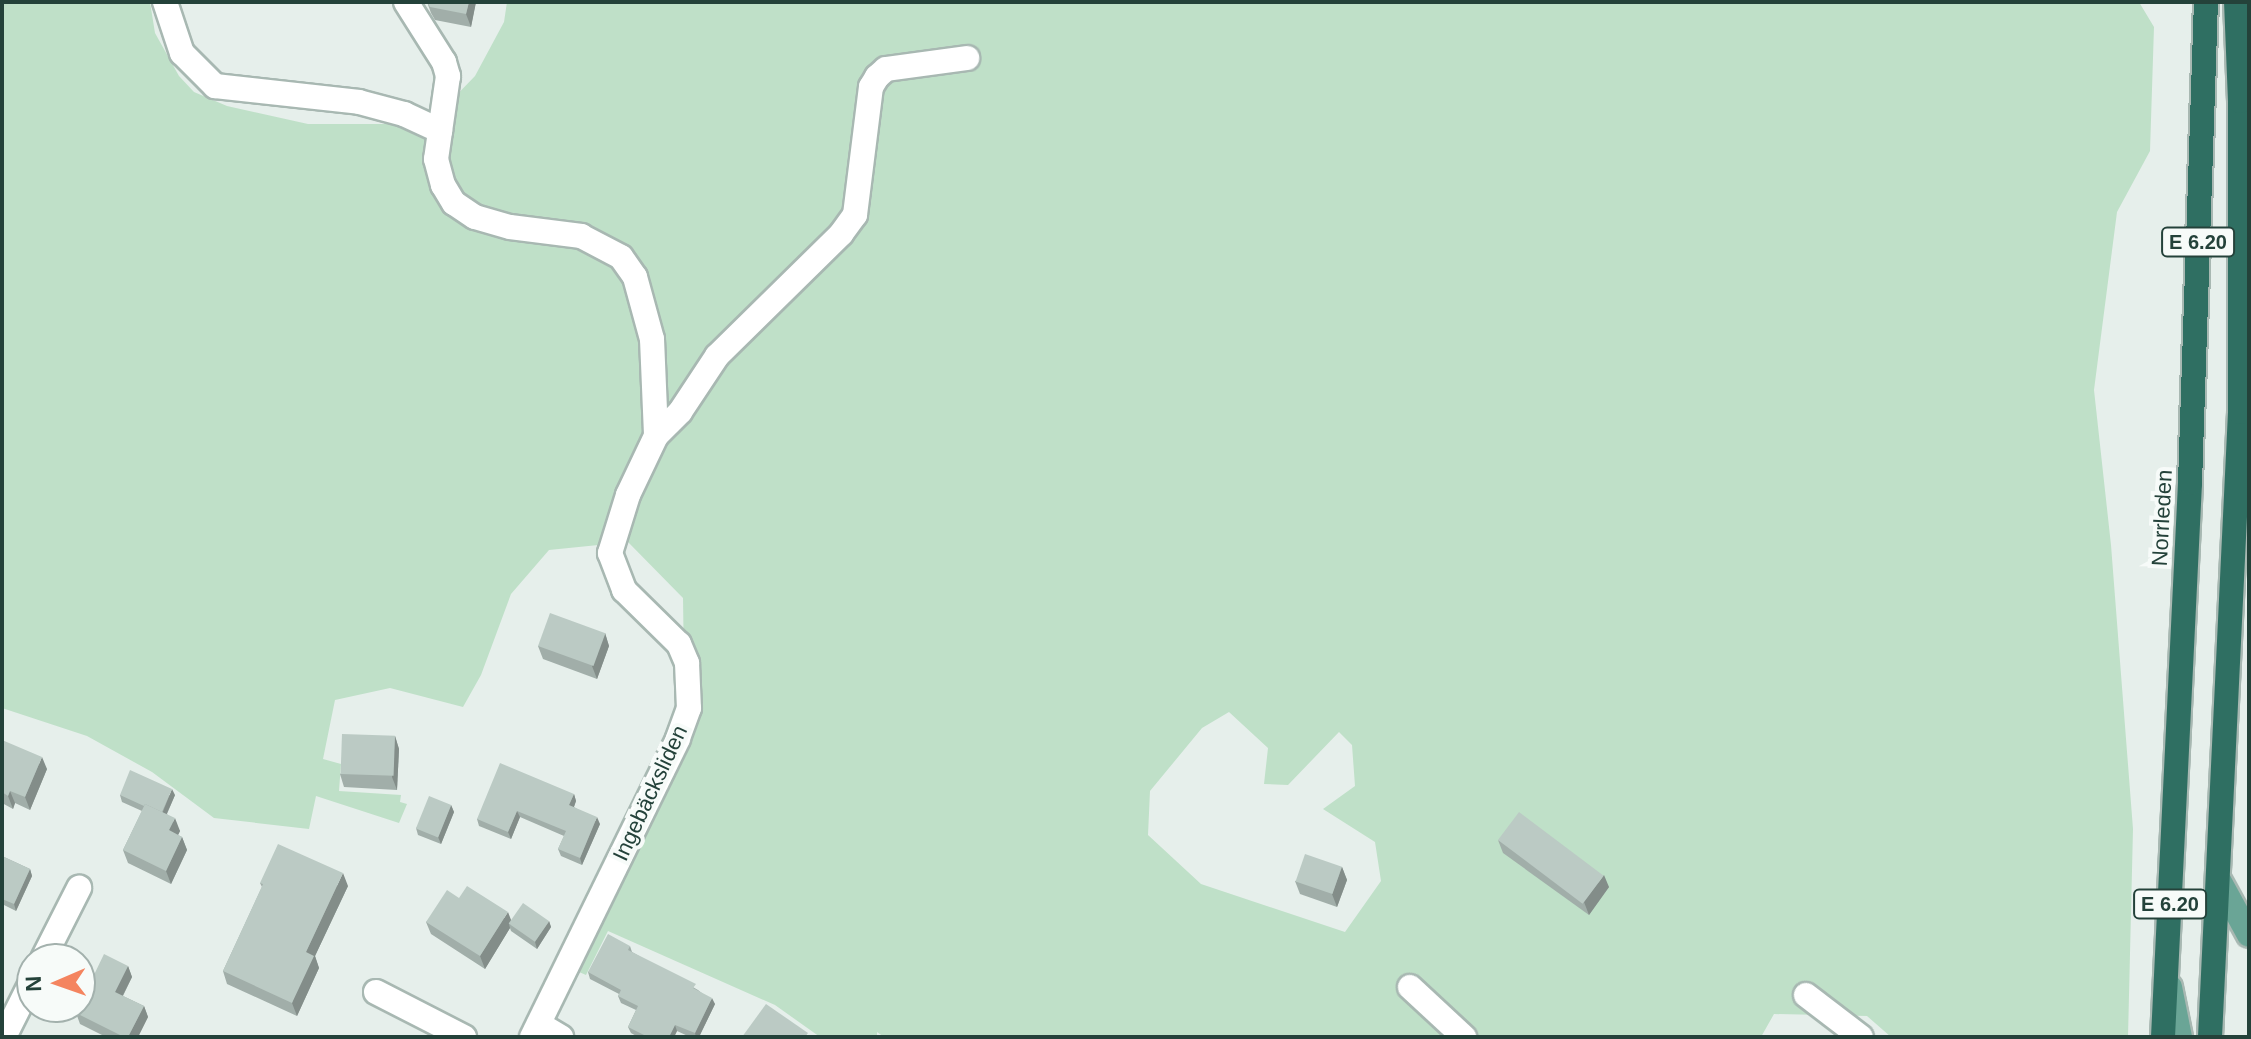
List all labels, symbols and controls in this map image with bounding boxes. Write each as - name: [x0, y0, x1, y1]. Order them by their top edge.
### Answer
- road number: E 6.20: [2160, 226, 2236, 258]
- street label: Norrleden: [2146, 469, 2178, 567]
- street label: Ingebäcksliden: [607, 721, 693, 865]
- road number: E 6.20: [2132, 888, 2208, 920]
- north arrow: [16, 943, 96, 1023]
- text: N: [21, 975, 46, 992]

